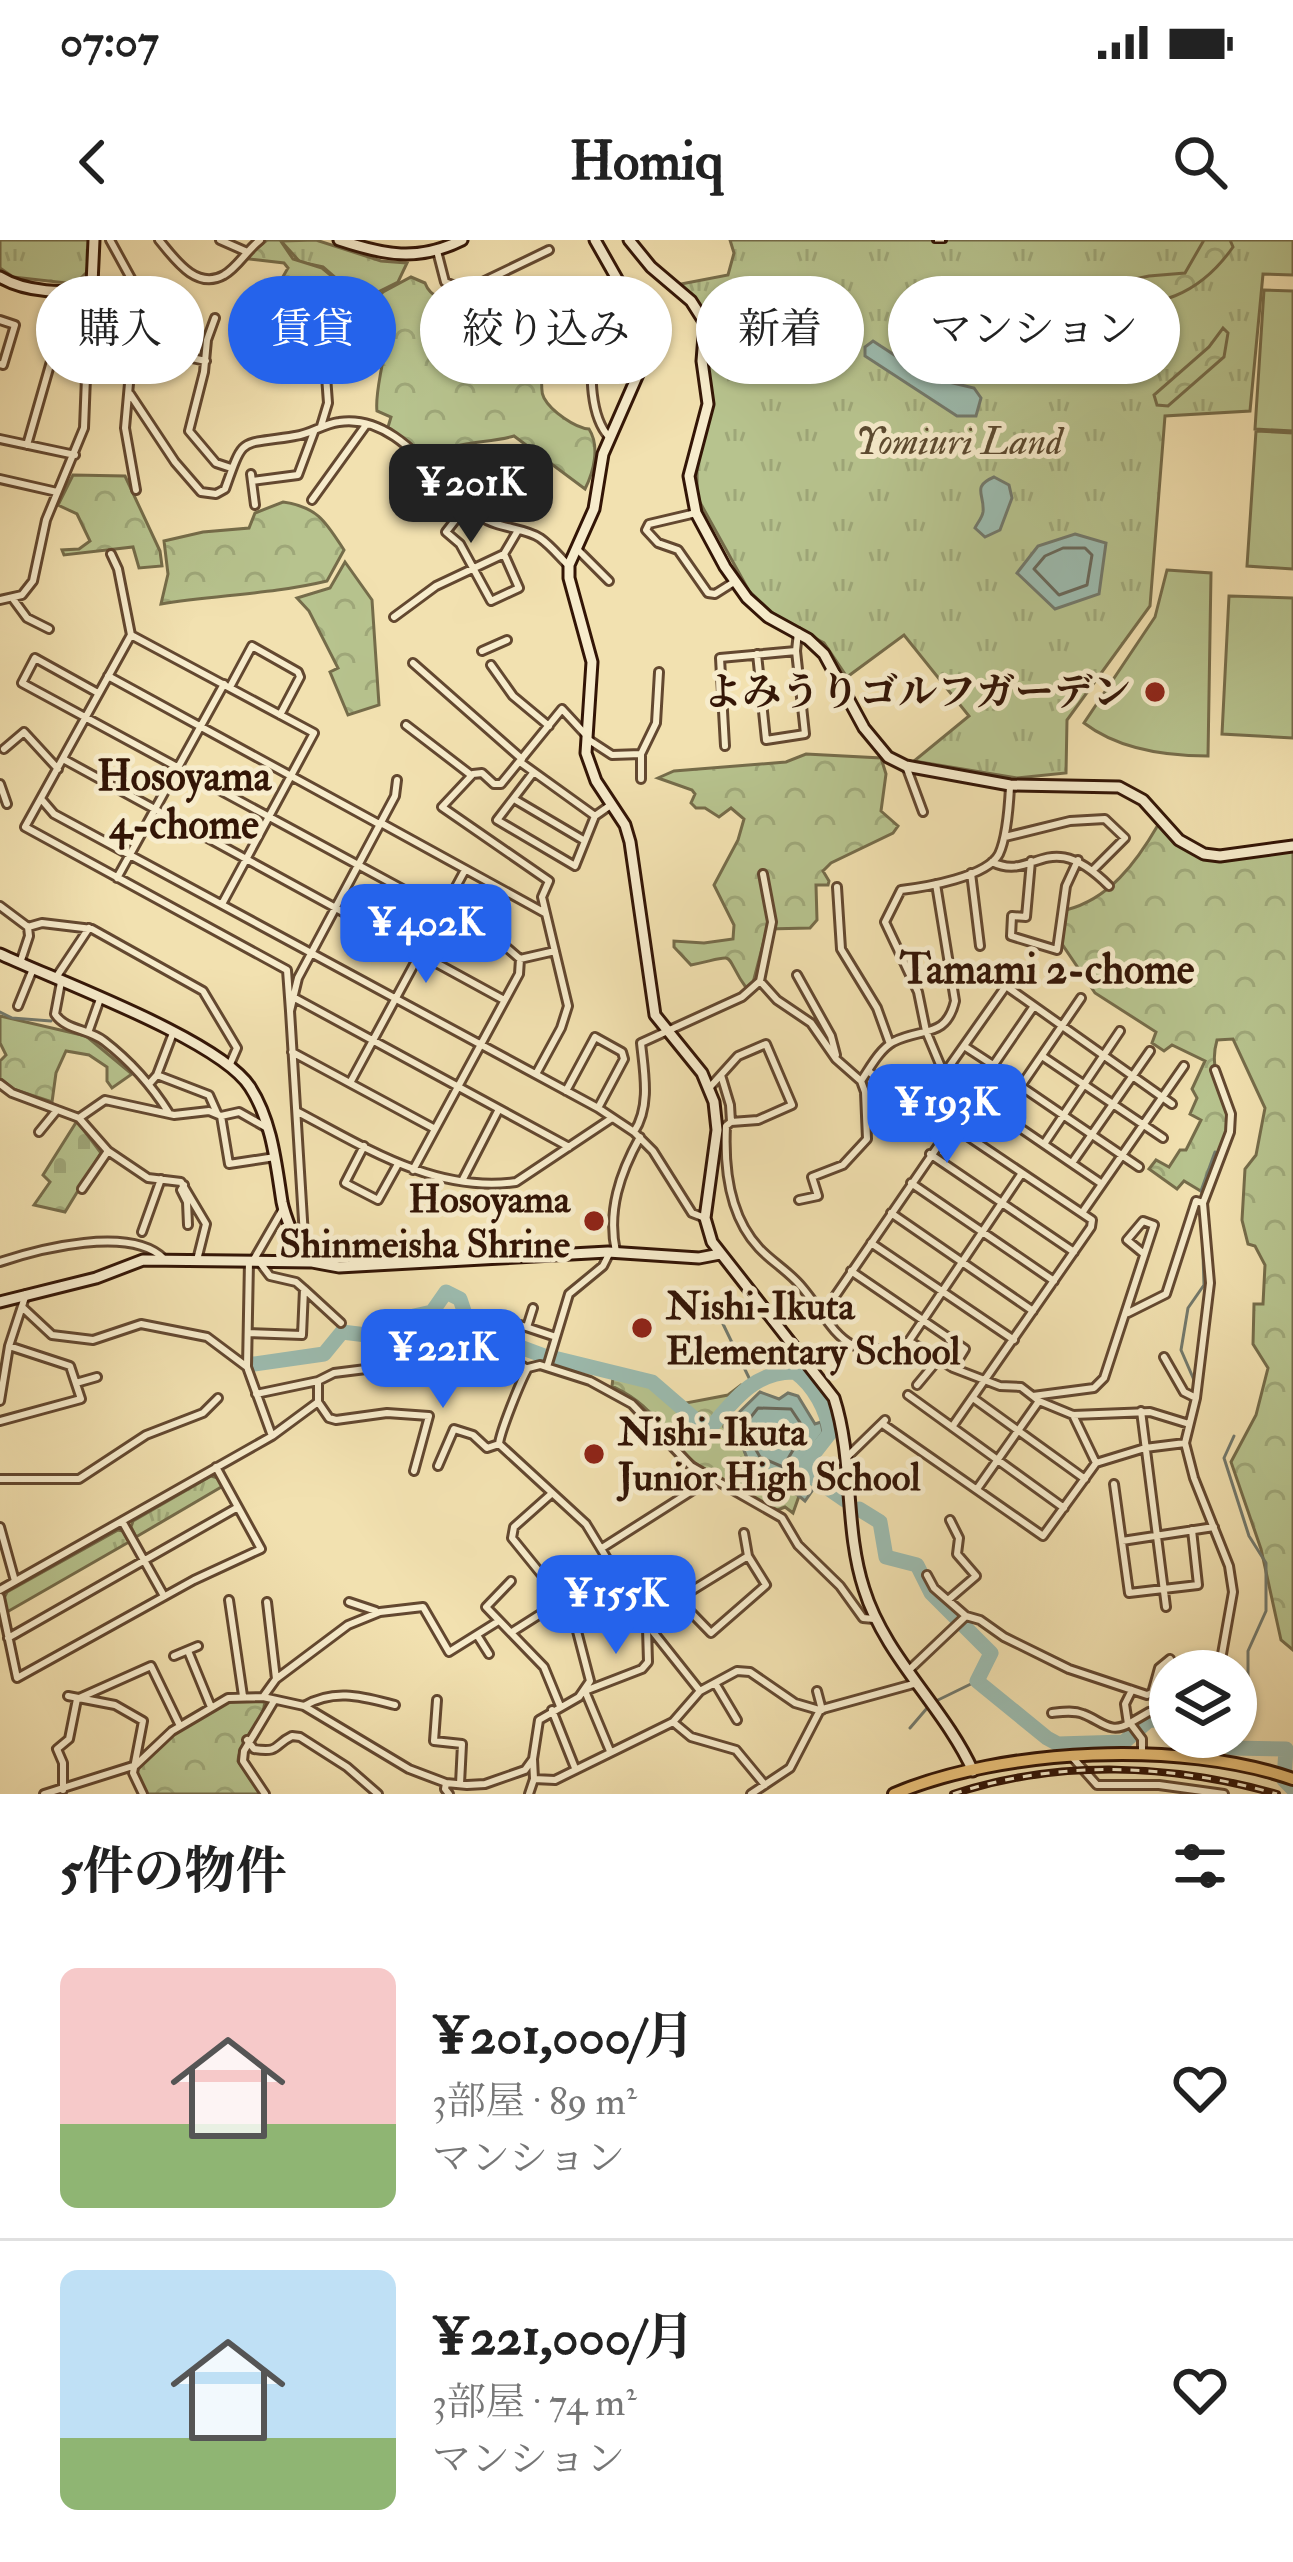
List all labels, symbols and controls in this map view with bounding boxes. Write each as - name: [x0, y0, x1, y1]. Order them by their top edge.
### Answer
- text: 07:07: [60, 14, 159, 70]
- text: Homiq: [570, 128, 723, 196]
- icon: back: [60, 129, 126, 195]
- icon: search: [1167, 129, 1233, 195]
- chip: 購入: [36, 276, 204, 384]
- chip: 賃貸: [228, 276, 396, 384]
- chip: 絞り込み: [420, 276, 672, 384]
- chip: 新着: [696, 276, 864, 384]
- chip: マンション: [888, 276, 1180, 384]
- park label: Yomiuri Land: [855, 417, 1065, 466]
- pin: ¥201K: [387, 444, 555, 546]
- text: ¥201K: [416, 458, 526, 507]
- place label: よみうりゴルフガーデン: [703, 668, 1131, 717]
- marker: よみうりゴルフガーデン: [1142, 679, 1168, 705]
- district label: Hosoyama 4-chome: [97, 751, 273, 851]
- pin: ¥402K: [342, 884, 510, 986]
- text: ¥402K: [367, 898, 485, 947]
- district label: Tamami 2-chome: [899, 944, 1195, 996]
- pin: ¥193K: [863, 1064, 1031, 1166]
- text: ¥193K: [894, 1078, 1000, 1127]
- place label: Hosoyama Shinmeisha Shrine: [279, 1175, 571, 1269]
- marker: Hosoyama Shinmeisha Shrine: [581, 1208, 607, 1234]
- place label: Nishi-Ikuta Elementary School: [665, 1282, 961, 1376]
- pin: ¥221K: [359, 1309, 527, 1411]
- marker: Nishi-Ikuta Elementary School: [629, 1315, 655, 1341]
- text: ¥221K: [388, 1323, 498, 1372]
- place label: Nishi-Ikuta Junior High School: [616, 1408, 921, 1502]
- marker: Nishi-Ikuta Junior High School: [581, 1441, 607, 1467]
- pin: ¥155K: [532, 1555, 700, 1657]
- text: ¥155K: [564, 1569, 668, 1618]
- map controls: [1149, 1650, 1257, 1758]
- button: layers: [1149, 1650, 1257, 1758]
- icon: filters: [1167, 1833, 1233, 1899]
- text: 5件の物件: [60, 1840, 286, 1904]
- text: ¥201,000/月: [432, 2005, 695, 2069]
- icon: home: [156, 2016, 300, 2160]
- icon: heart: [1167, 2055, 1233, 2121]
- text: 3部屋 · 89 m²: [432, 2077, 637, 2126]
- text: マンション: [432, 2134, 625, 2183]
- text: ¥221,000/月: [432, 2306, 695, 2370]
- icon: home: [156, 2318, 300, 2462]
- icon: heart: [1167, 2357, 1233, 2423]
- text: 3部屋 · 74 m²: [432, 2378, 636, 2427]
- text: マンション: [432, 2435, 625, 2484]

